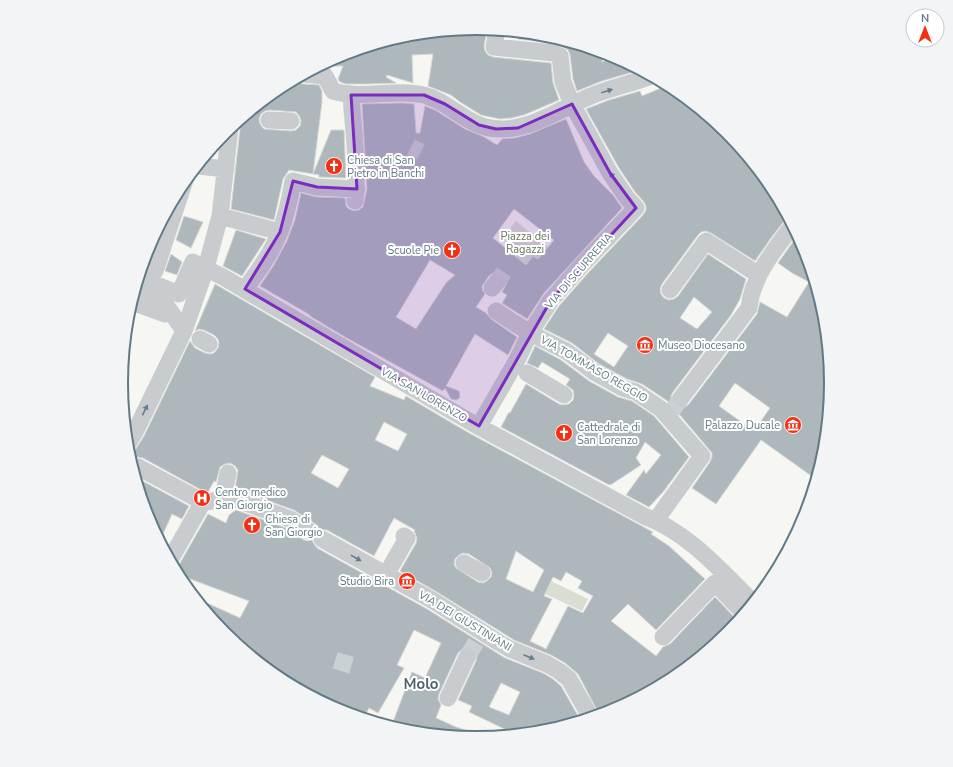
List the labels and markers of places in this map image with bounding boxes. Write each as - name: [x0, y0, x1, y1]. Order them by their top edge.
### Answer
- place label: Chiesa di San Pietro in Banchi: [347, 153, 424, 181]
- church icon: Chiesa di San Pietro in Banchi: [324, 156, 344, 176]
- church icon: Scuole Pie: [442, 240, 462, 260]
- place label: Scuole Pie: [388, 243, 439, 258]
- museum icon: Museo Diocesano: [635, 335, 655, 355]
- place label: Museo Diocesano: [658, 338, 745, 353]
- museum icon: Palazzo Ducale: [783, 415, 803, 435]
- place label: Palazzo Ducale: [705, 418, 780, 433]
- place label: Cattedrale di San Lorenzo: [577, 420, 640, 448]
- church icon: Cattedrale di San Lorenzo: [554, 423, 574, 443]
- place label: Centro medico San Giorgio: [215, 485, 286, 513]
- hospital icon: Centro medico San Giorgio: [192, 488, 212, 508]
- place label: Chiesa di San Giorgio: [265, 512, 322, 540]
- church icon: Chiesa di San Giorgio: [242, 515, 262, 535]
- museum icon: Studio Bira: [397, 571, 417, 591]
- place label: Studio Bira: [340, 574, 394, 589]

